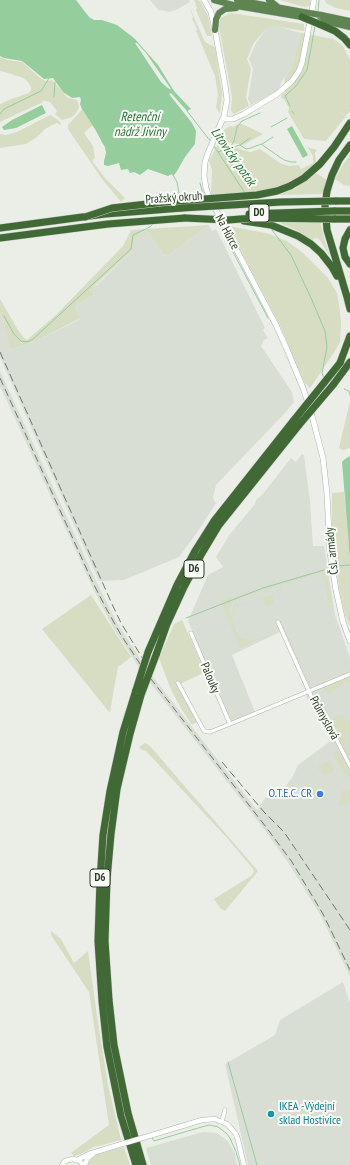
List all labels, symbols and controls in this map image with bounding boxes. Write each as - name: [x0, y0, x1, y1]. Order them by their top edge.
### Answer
- water label: Retenční nádrž Jiviny: [114, 109, 166, 140]
- water label: Litovický potok: [207, 125, 259, 189]
- street label: Pražský okruh: [145, 189, 203, 207]
- road number: D0: [249, 204, 269, 222]
- street label: Na Hůrce: [212, 212, 242, 252]
- street label: Čsl. armády: [322, 527, 342, 575]
- road number: D6: [184, 560, 204, 578]
- street label: Palouky: [197, 660, 223, 696]
- street label: Průmyslová: [306, 694, 342, 742]
- place label: O.T.E.C. CR: [269, 787, 312, 801]
- marker: O.T.E.C. CR: [315, 789, 325, 799]
- road number: D6: [90, 869, 110, 887]
- place label: IKEA -Výdejní sklad Hostivice: [279, 1100, 341, 1128]
- marker: IKEA -Výdejní sklad Hostivice: [266, 1109, 276, 1119]

